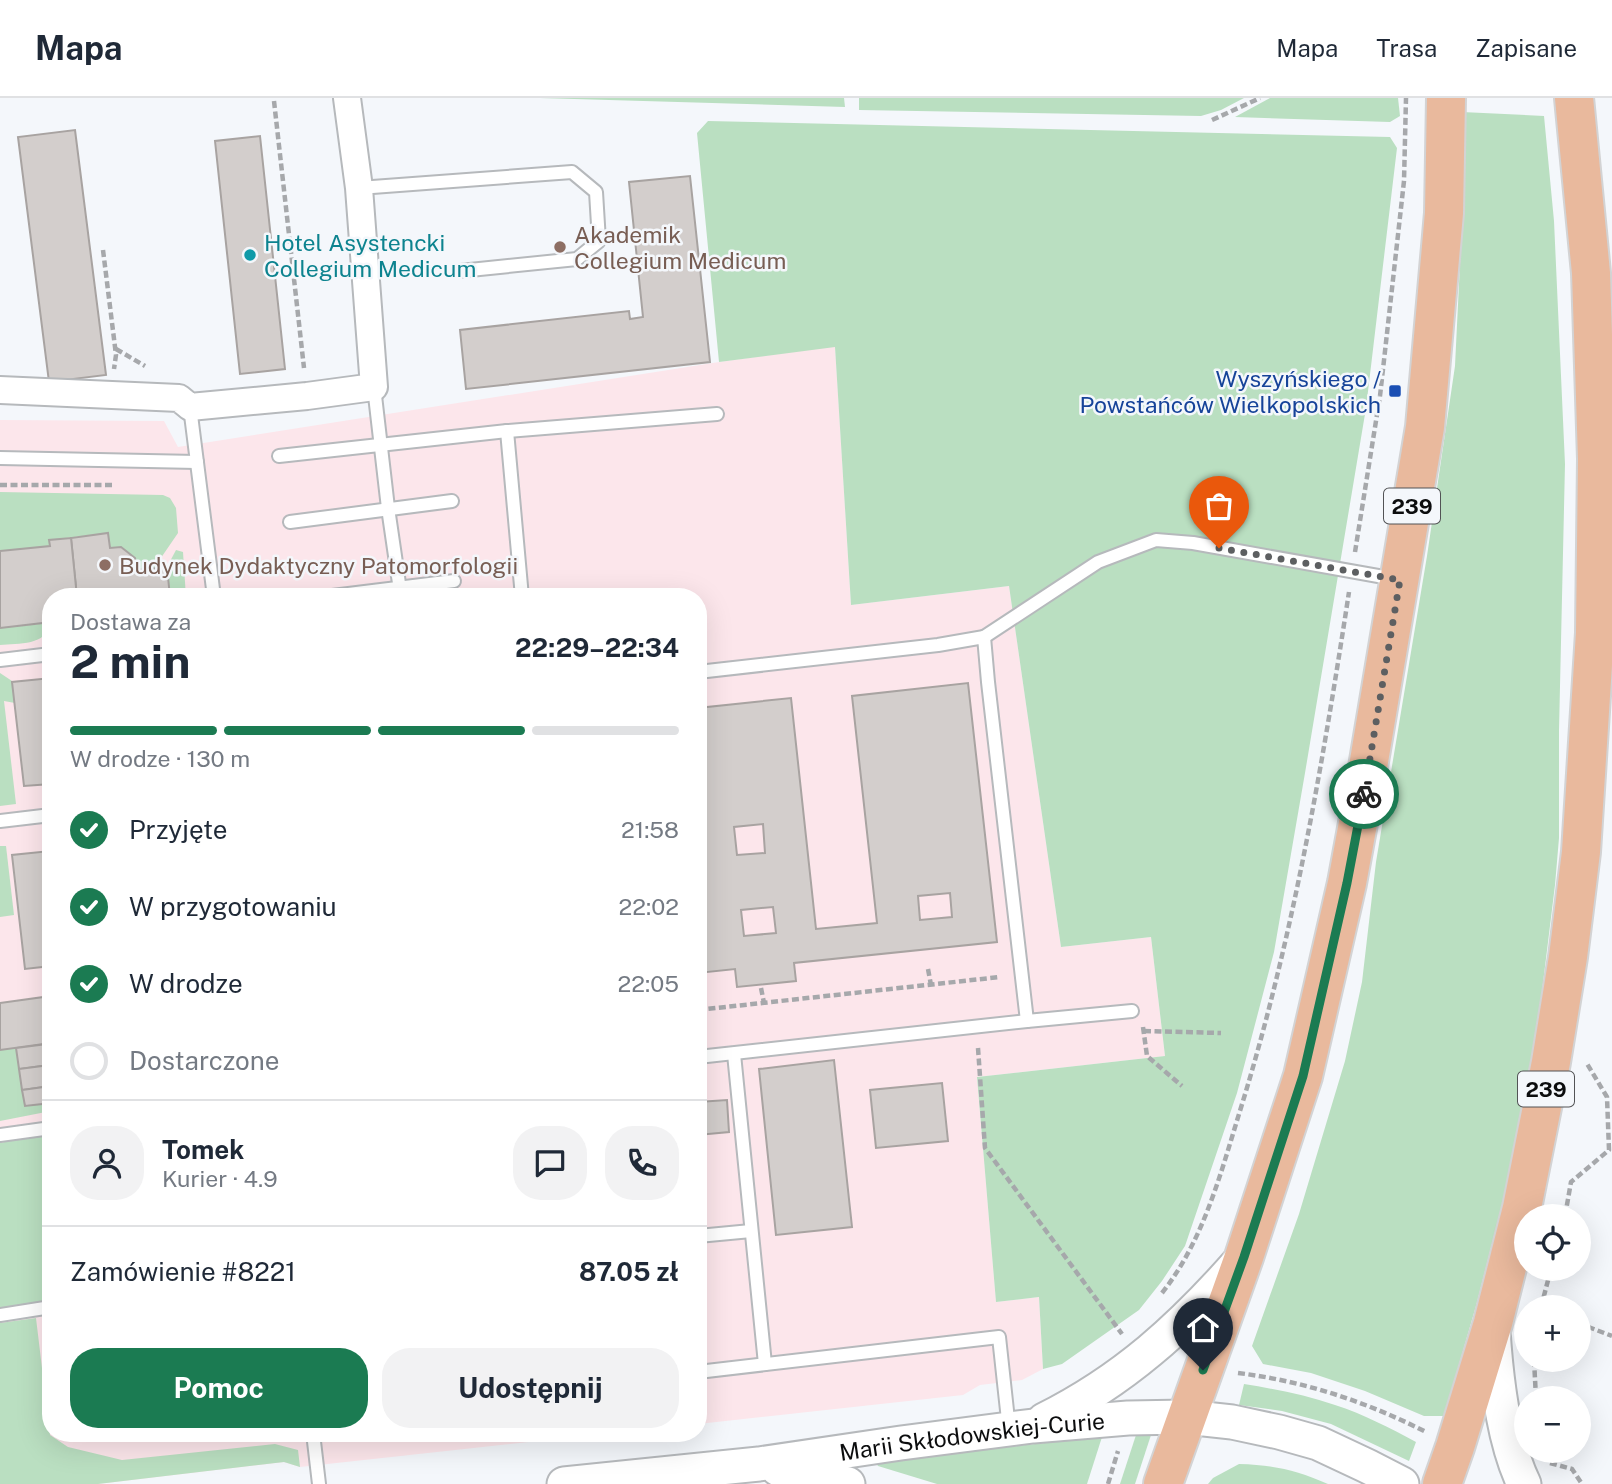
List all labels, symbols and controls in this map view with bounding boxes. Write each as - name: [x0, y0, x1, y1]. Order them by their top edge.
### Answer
- text: Mapa: [35, 29, 123, 67]
- text: Mapa: [1276, 34, 1338, 62]
- text: Trasa: [1376, 34, 1437, 62]
- text: Zapisane: [1475, 34, 1577, 62]
- place label: Akademik Collegium Medicum: [574, 221, 786, 274]
- place label: Hotel Asystencki Collegium Medicum: [264, 229, 476, 282]
- marker: Akademik Collegium Medicum: [552, 239, 568, 255]
- marker: Hotel Asystencki Collegium Medicum: [242, 247, 258, 263]
- place label: Wyszyńskiego / Powstańców Wielkopolskich: [1080, 365, 1381, 418]
- marker: Wyszyńskiego / Powstańców Wielkopolskich: [1387, 383, 1403, 399]
- pin: [1189, 476, 1249, 548]
- icon: bag: [1200, 487, 1238, 525]
- road number: 239: [1384, 488, 1440, 524]
- place label: Budynek Dydaktyczny Patomorfologii: [119, 552, 518, 579]
- marker: Budynek Dydaktyczny Patomorfologii: [97, 557, 113, 573]
- text: Dostawa za: [70, 608, 191, 635]
- text: 22:29–22:34: [515, 632, 679, 663]
- text: 2 min: [70, 634, 190, 688]
- text: W drodze · 130 m: [70, 745, 250, 772]
- courier: [1329, 759, 1399, 829]
- icon: bike: [1345, 775, 1383, 813]
- icon: check: [70, 811, 108, 849]
- text: Przyjęte: [129, 814, 228, 845]
- text: 21:58: [621, 816, 679, 843]
- icon: check: [70, 888, 108, 926]
- text: W przygotowaniu: [129, 891, 337, 922]
- text: 22:02: [619, 893, 679, 920]
- icon: check: [70, 965, 108, 1003]
- text: W drodze: [129, 968, 243, 999]
- text: 22:05: [618, 970, 679, 997]
- text: Dostarczone: [129, 1045, 280, 1076]
- road number: 239: [1518, 1072, 1574, 1107]
- button: person: [70, 1126, 144, 1200]
- button: chat: [513, 1126, 587, 1200]
- button: phone: [605, 1126, 679, 1200]
- text: Tomek: [162, 1134, 244, 1165]
- text: Kurier · 4.9: [162, 1165, 278, 1192]
- map controls: [1514, 1204, 1591, 1463]
- button: locate: [1514, 1204, 1591, 1281]
- text: Zamówienie #8221: [70, 1256, 296, 1287]
- text: 87.05 zł: [579, 1256, 679, 1287]
- button: +: [1514, 1295, 1591, 1372]
- pin: [1173, 1298, 1233, 1370]
- icon: home: [1184, 1309, 1222, 1347]
- button: Pomoc: [70, 1348, 368, 1428]
- button: Udostępnij: [382, 1348, 679, 1428]
- button: −: [1514, 1386, 1591, 1463]
- street label: Marii Skłodowskiej-Curie: [837, 1406, 1106, 1465]

